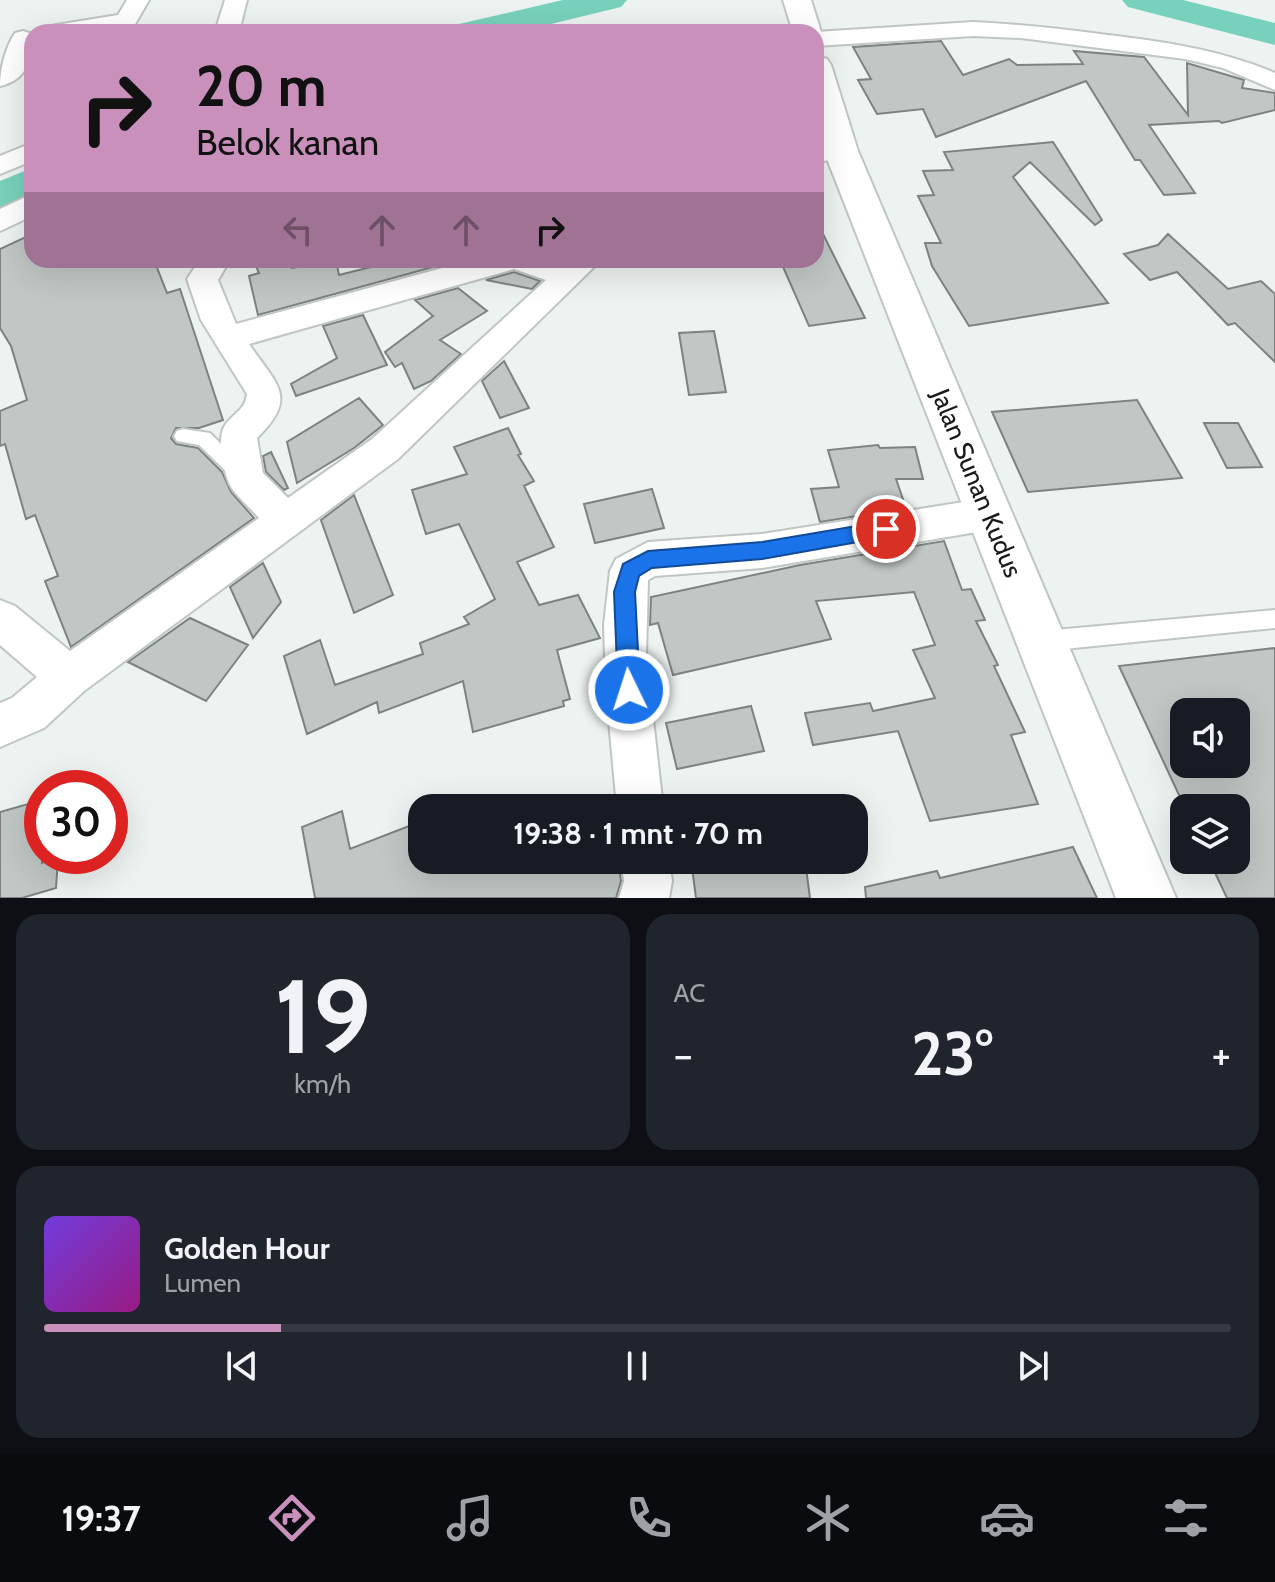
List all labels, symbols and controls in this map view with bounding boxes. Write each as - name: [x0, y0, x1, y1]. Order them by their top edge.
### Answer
- text: 20 m: [196, 52, 326, 120]
- icon: right: [64, 56, 168, 160]
- text: Belok kanan: [196, 120, 379, 164]
- icon: left: [276, 208, 320, 252]
- icon: ahead: [360, 208, 404, 252]
- icon: ahead: [444, 208, 488, 252]
- icon: right: [528, 208, 572, 252]
- street label: Jalan Sunan Kudus: [924, 383, 1029, 582]
- pin: [852, 495, 920, 563]
- icon: arrive: [864, 507, 908, 551]
- position arrow: [587, 648, 671, 732]
- map controls: [1170, 698, 1250, 874]
- button: sound: [1170, 698, 1250, 778]
- speed limit sign: 30: [24, 770, 128, 874]
- button: layers: [1170, 794, 1250, 874]
- text: 19:38 · 1 mnt · 70 m: [513, 815, 763, 852]
- text: 19: [274, 953, 371, 1079]
- text: AC: [674, 977, 705, 1009]
- text: 23°: [912, 1017, 993, 1090]
- text: −: [674, 1028, 693, 1081]
- text: +: [1212, 1028, 1231, 1081]
- text: km/h: [294, 1068, 351, 1100]
- text: Golden Hour: [164, 1230, 330, 1267]
- text: Lumen: [164, 1267, 241, 1299]
- icon: previous: [220, 1344, 264, 1388]
- icon: pause: [615, 1344, 659, 1388]
- icon: next: [1011, 1344, 1055, 1388]
- icon: directions: [264, 1490, 320, 1546]
- icon: music: [442, 1490, 498, 1546]
- icon: phone: [621, 1490, 677, 1546]
- icon: climate: [800, 1490, 856, 1546]
- icon: car: [979, 1490, 1035, 1546]
- icon: filters: [1158, 1490, 1214, 1546]
- text: 19:37: [61, 1496, 141, 1540]

